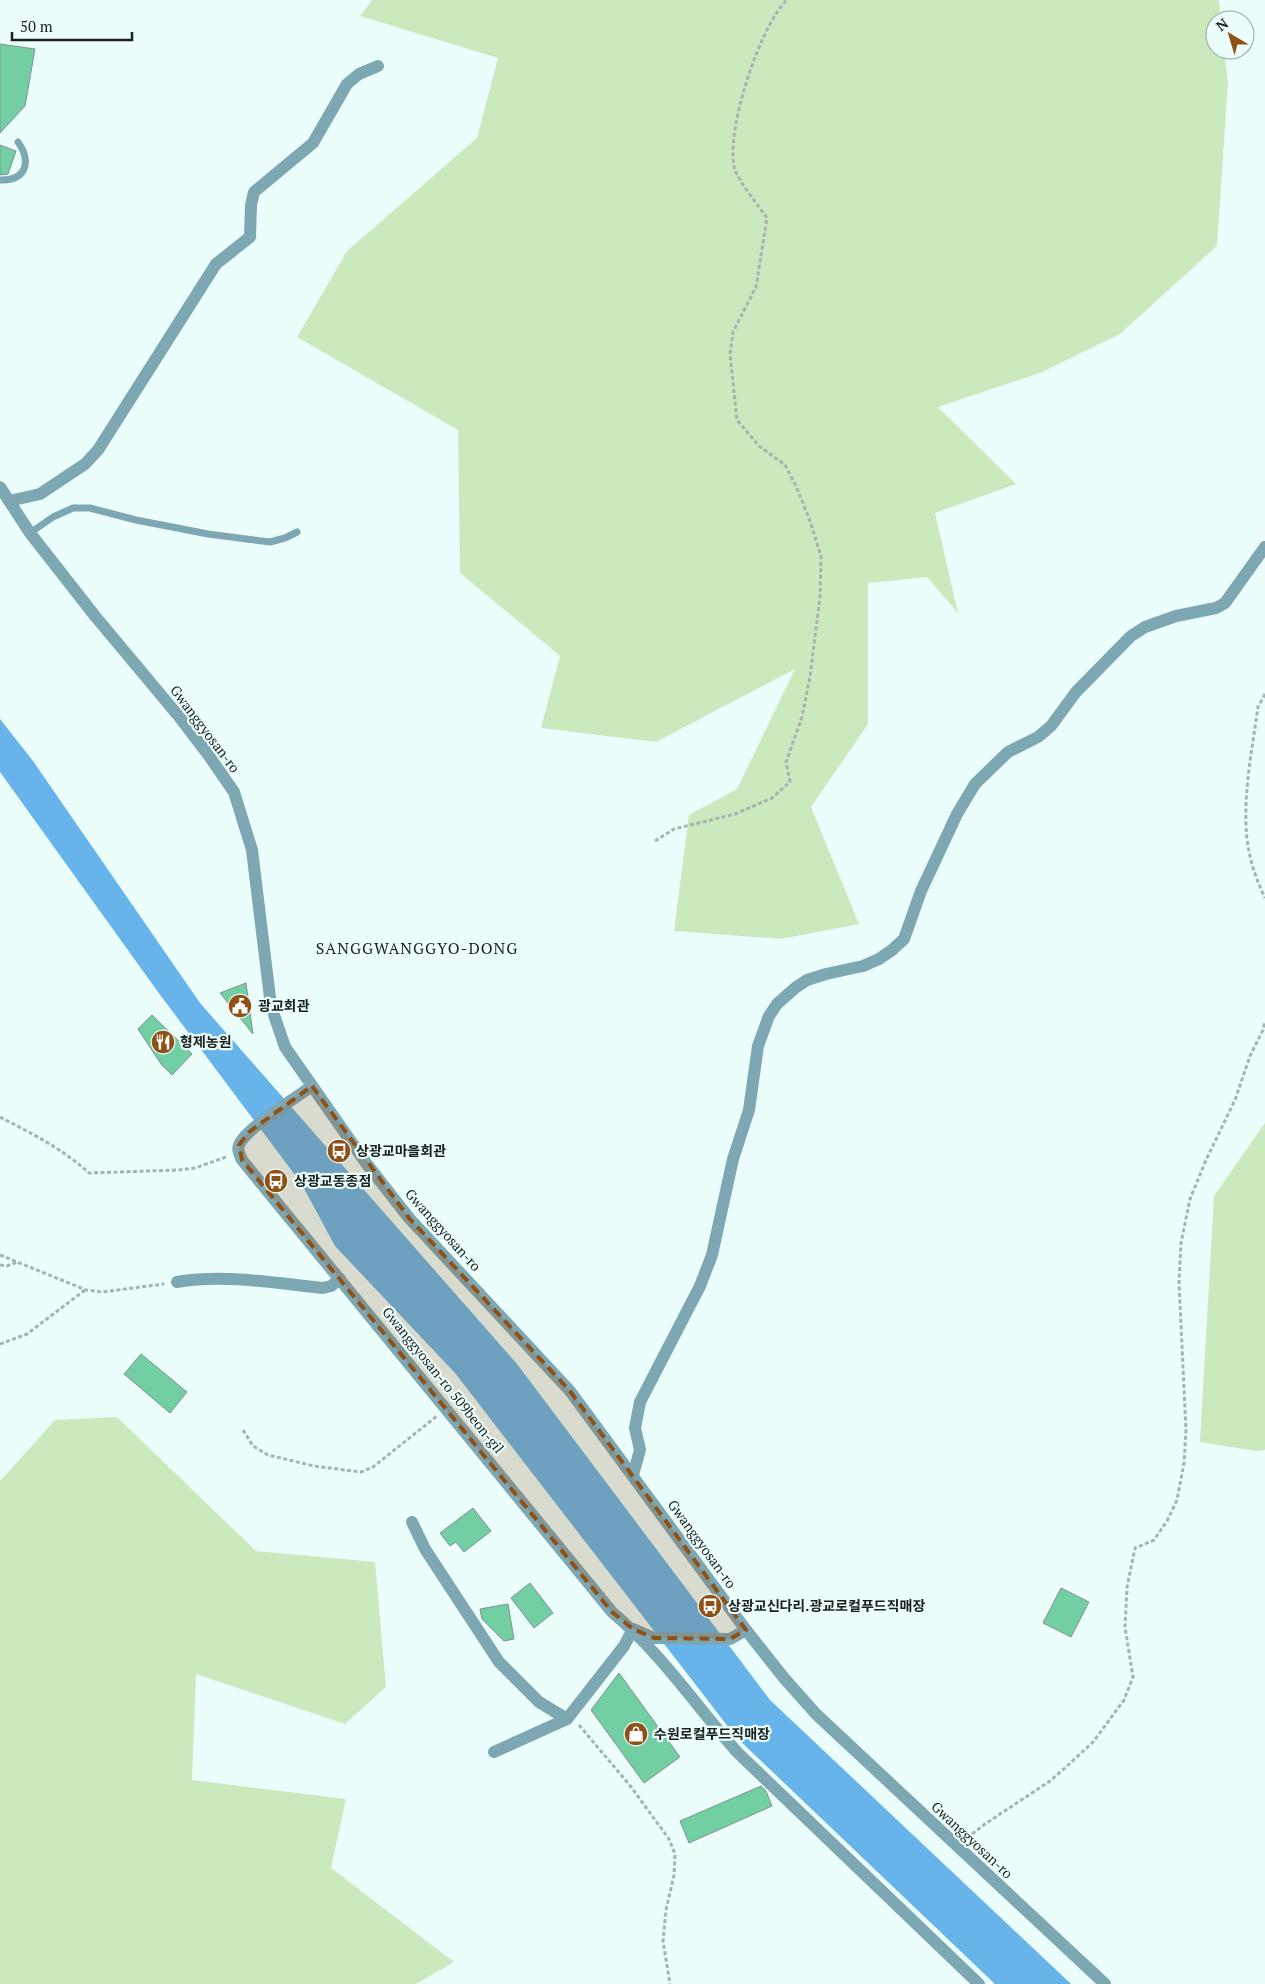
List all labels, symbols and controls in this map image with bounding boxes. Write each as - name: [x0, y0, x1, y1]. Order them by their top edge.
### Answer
- scale bar: [12, 10, 132, 42]
- north arrow: [1205, 10, 1255, 60]
- text: N: [1212, 13, 1232, 35]
- text: 50 m: [20, 16, 53, 36]
- street label: Gwanggyosan-ro: [166, 681, 245, 777]
- district label: SANGGWANGGYO-DONG: [316, 937, 518, 959]
- public building icon: 광교회관: [227, 993, 253, 1019]
- place label: 광교회관: [258, 996, 310, 1015]
- restaurant icon: 형제농원: [150, 1029, 176, 1055]
- place label: 형제농원: [180, 1032, 232, 1051]
- bus stop icon: 상광교마을회관: [326, 1138, 352, 1164]
- place label: 상광교마을회관: [356, 1141, 446, 1160]
- bus stop icon: 상광교동종점: [263, 1168, 289, 1194]
- place label: 상광교동종점: [294, 1171, 371, 1190]
- street label: Gwanggyosan-ro: [401, 1184, 486, 1275]
- street label: Gwanggyosan-ro 509beon-gil: [378, 1302, 508, 1457]
- street label: Gwanggyosan-ro: [664, 1496, 741, 1592]
- bus stop icon: 상광교신다리.광교로컬푸드직매장: [697, 1593, 723, 1619]
- place label: 상광교신다리.광교로컬푸드직매장: [728, 1596, 925, 1615]
- shop icon: 수원로컬푸드직매장: [623, 1721, 649, 1747]
- place label: 수원로컬푸드직매장: [654, 1724, 770, 1743]
- street label: Gwanggyosan-ro: [927, 1797, 1017, 1883]

